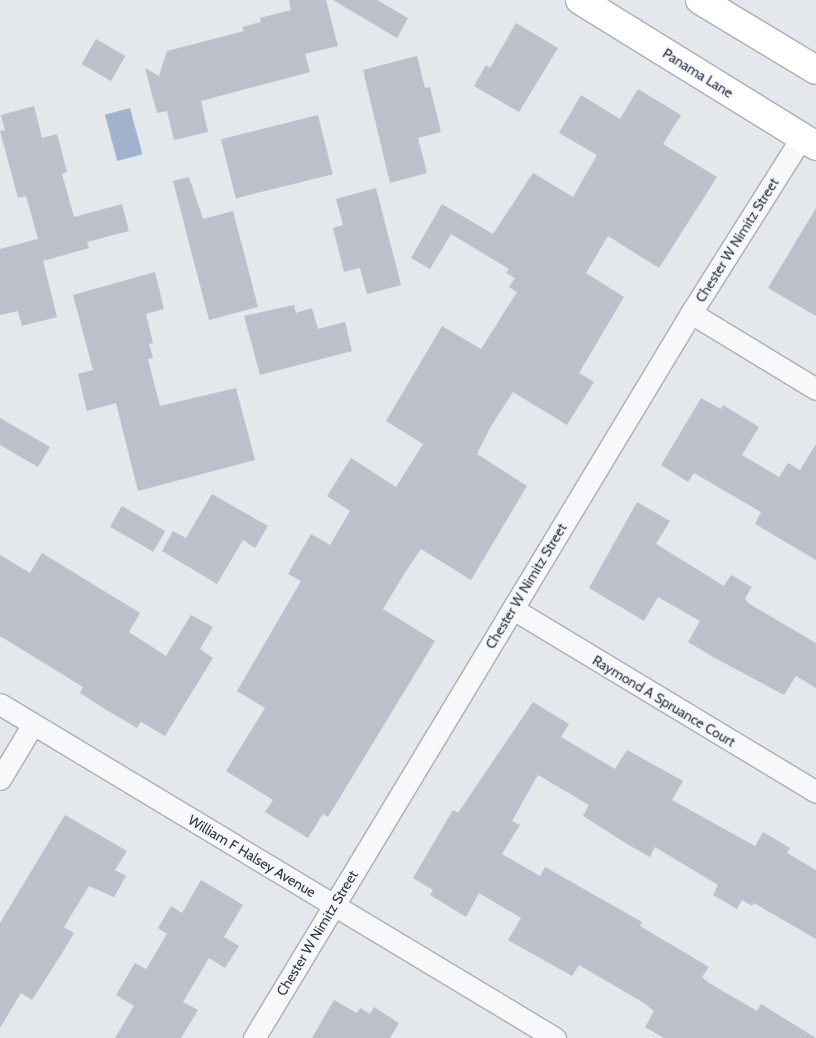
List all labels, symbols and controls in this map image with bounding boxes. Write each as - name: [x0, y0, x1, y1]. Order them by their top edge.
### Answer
- street label: Panama Lane: [660, 45, 736, 101]
- street label: Chester W Nimitz Street: [692, 175, 782, 305]
- street label: Chester W Nimitz Street: [482, 520, 570, 652]
- street label: Raymond A Spruance Court: [589, 652, 739, 750]
- street label: William F Halsey Avenue: [185, 811, 319, 901]
- street label: Chester W Nimitz Street: [273, 867, 361, 999]

